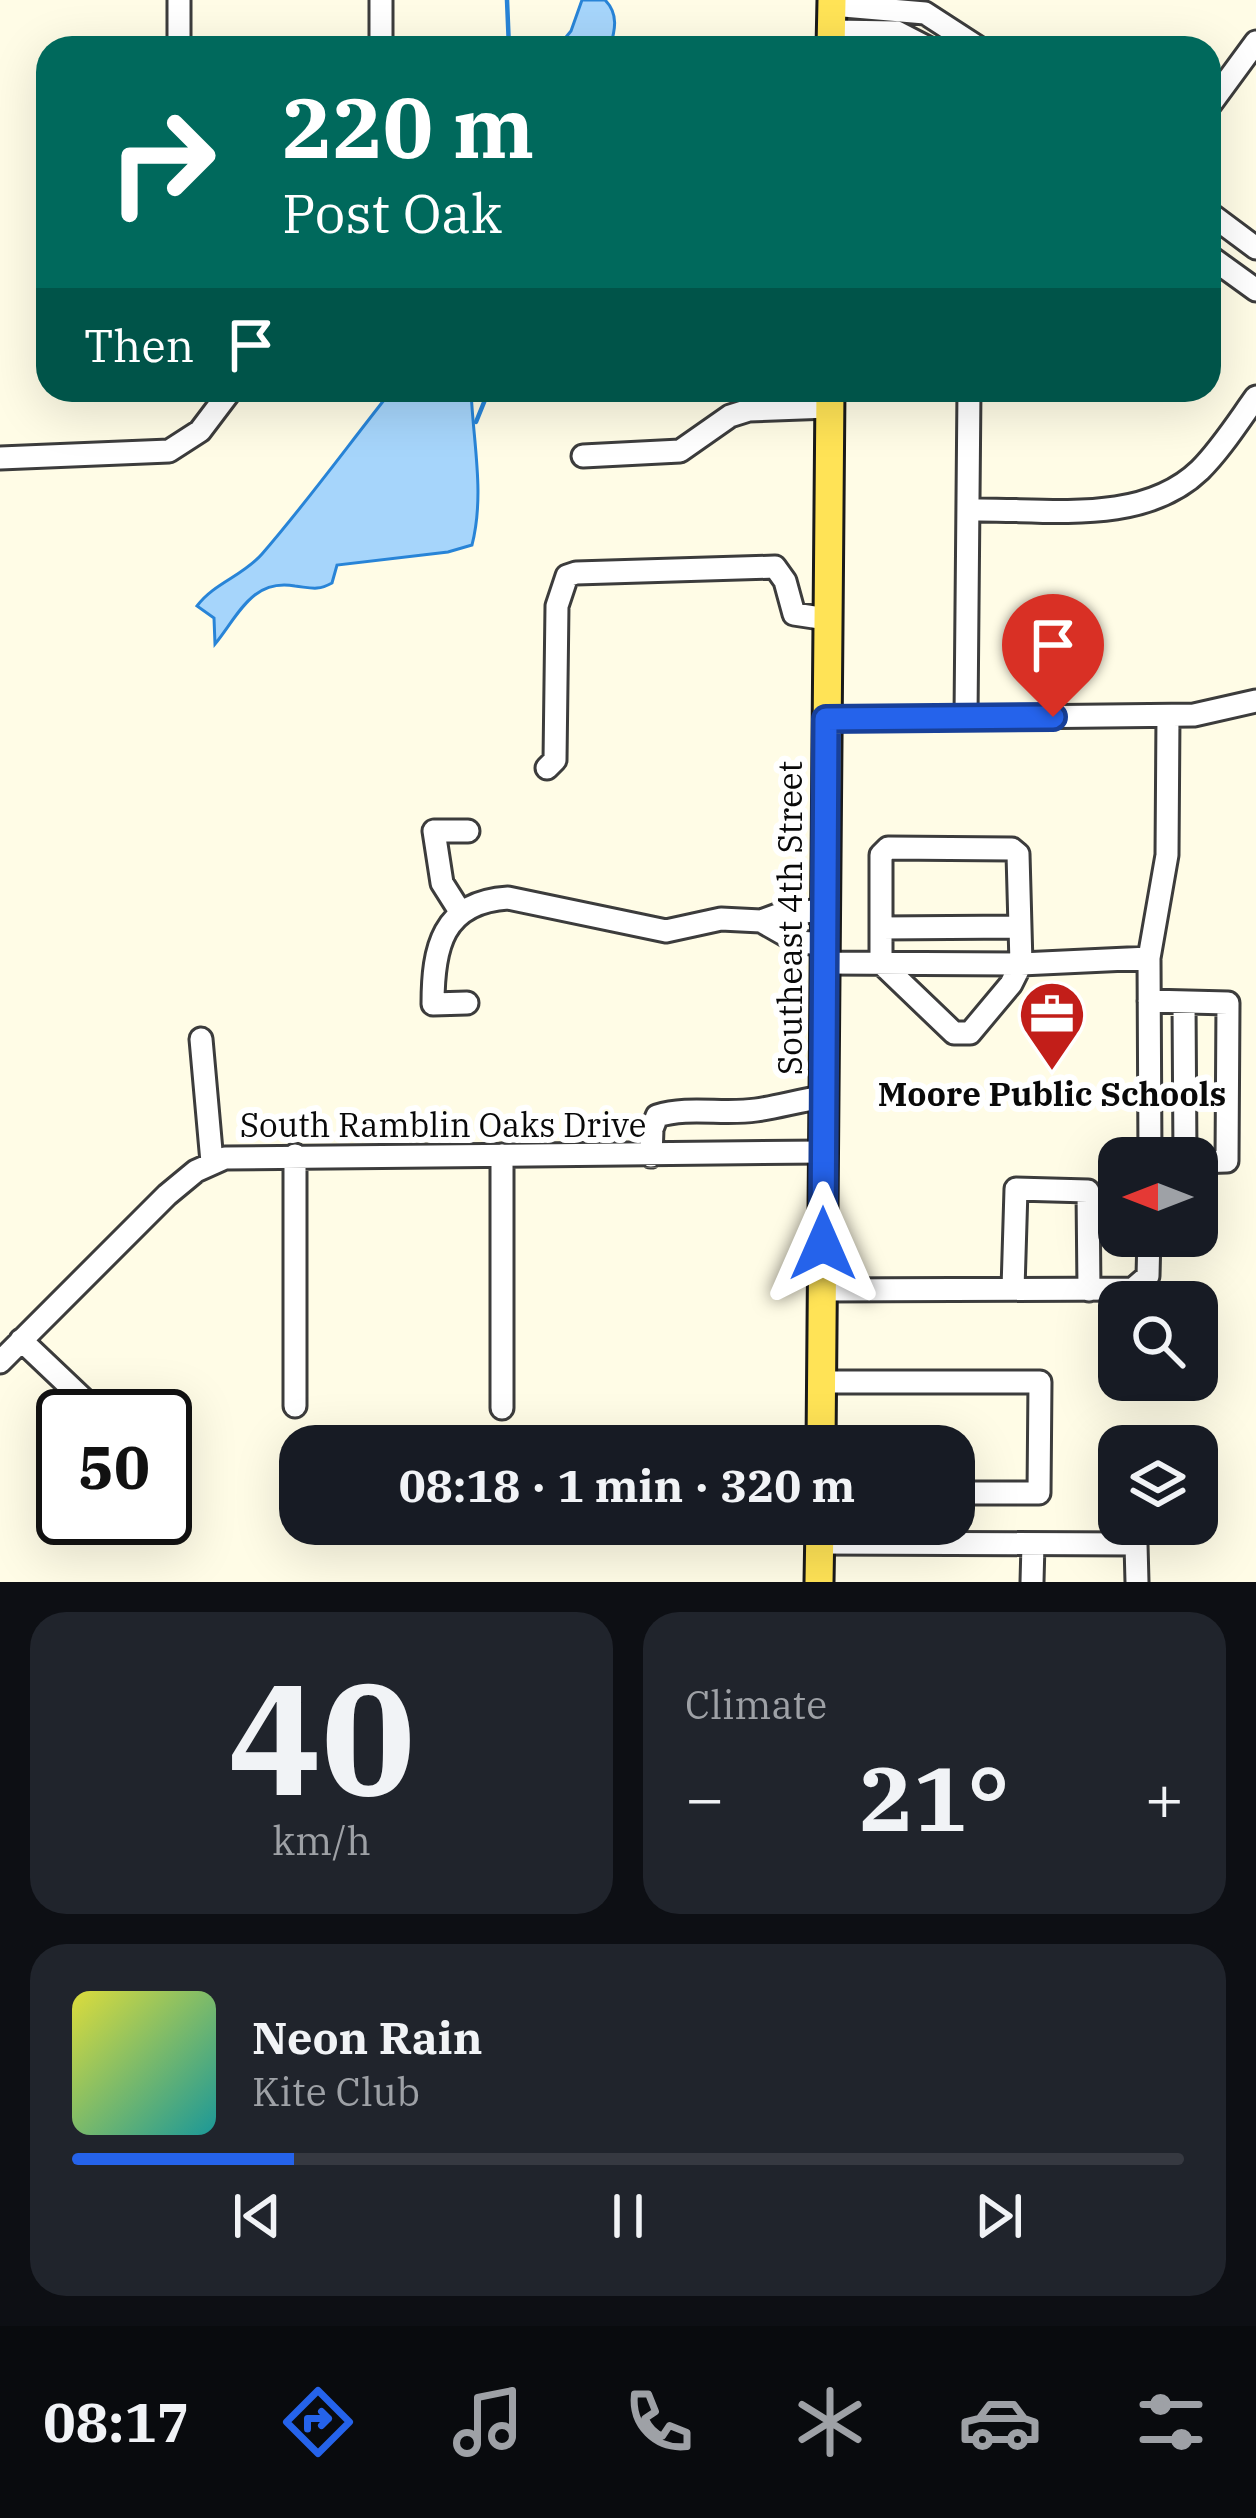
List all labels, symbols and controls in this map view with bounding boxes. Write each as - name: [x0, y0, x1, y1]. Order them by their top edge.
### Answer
- text: 220 m: [282, 72, 534, 181]
- icon: right: [84, 84, 240, 240]
- text: Post Oak: [282, 178, 502, 248]
- icon: arrive: [218, 312, 284, 378]
- text: Then: [84, 316, 194, 374]
- pin: [1002, 594, 1104, 717]
- icon: arrive: [1020, 612, 1086, 678]
- street label: Southeast 4th Street: [768, 761, 811, 1075]
- office icon: Moore Public Schools: [1017, 979, 1087, 1073]
- place label: Moore Public Schools: [878, 1072, 1226, 1115]
- street label: South Ramblin Oaks Drive: [240, 1103, 646, 1146]
- north arrow: [1098, 1137, 1218, 1257]
- map controls: [1098, 1137, 1218, 1545]
- position arrow: [760, 1181, 886, 1307]
- button: search: [1098, 1281, 1218, 1401]
- speed limit sign: 50: [36, 1389, 192, 1545]
- button: layers: [1098, 1425, 1218, 1545]
- text: 08:18 · 1 min · 320 m: [399, 1456, 855, 1514]
- text: 40: [228, 1635, 415, 1838]
- text: Climate: [685, 1679, 827, 1730]
- text: 21°: [859, 1739, 1010, 1856]
- text: −: [685, 1754, 725, 1840]
- text: +: [1144, 1754, 1184, 1840]
- text: km/h: [272, 1815, 371, 1866]
- text: Neon Rain: [252, 2008, 482, 2066]
- text: Kite Club: [252, 2066, 420, 2117]
- icon: previous: [224, 2183, 290, 2249]
- icon: pause: [595, 2183, 661, 2249]
- icon: next: [966, 2183, 1032, 2249]
- icon: directions: [276, 2380, 360, 2464]
- icon: music: [446, 2380, 530, 2464]
- icon: phone: [617, 2380, 701, 2464]
- icon: climate: [788, 2380, 872, 2464]
- icon: car: [958, 2380, 1042, 2464]
- icon: filters: [1129, 2380, 1213, 2464]
- text: 08:17: [43, 2387, 189, 2457]

